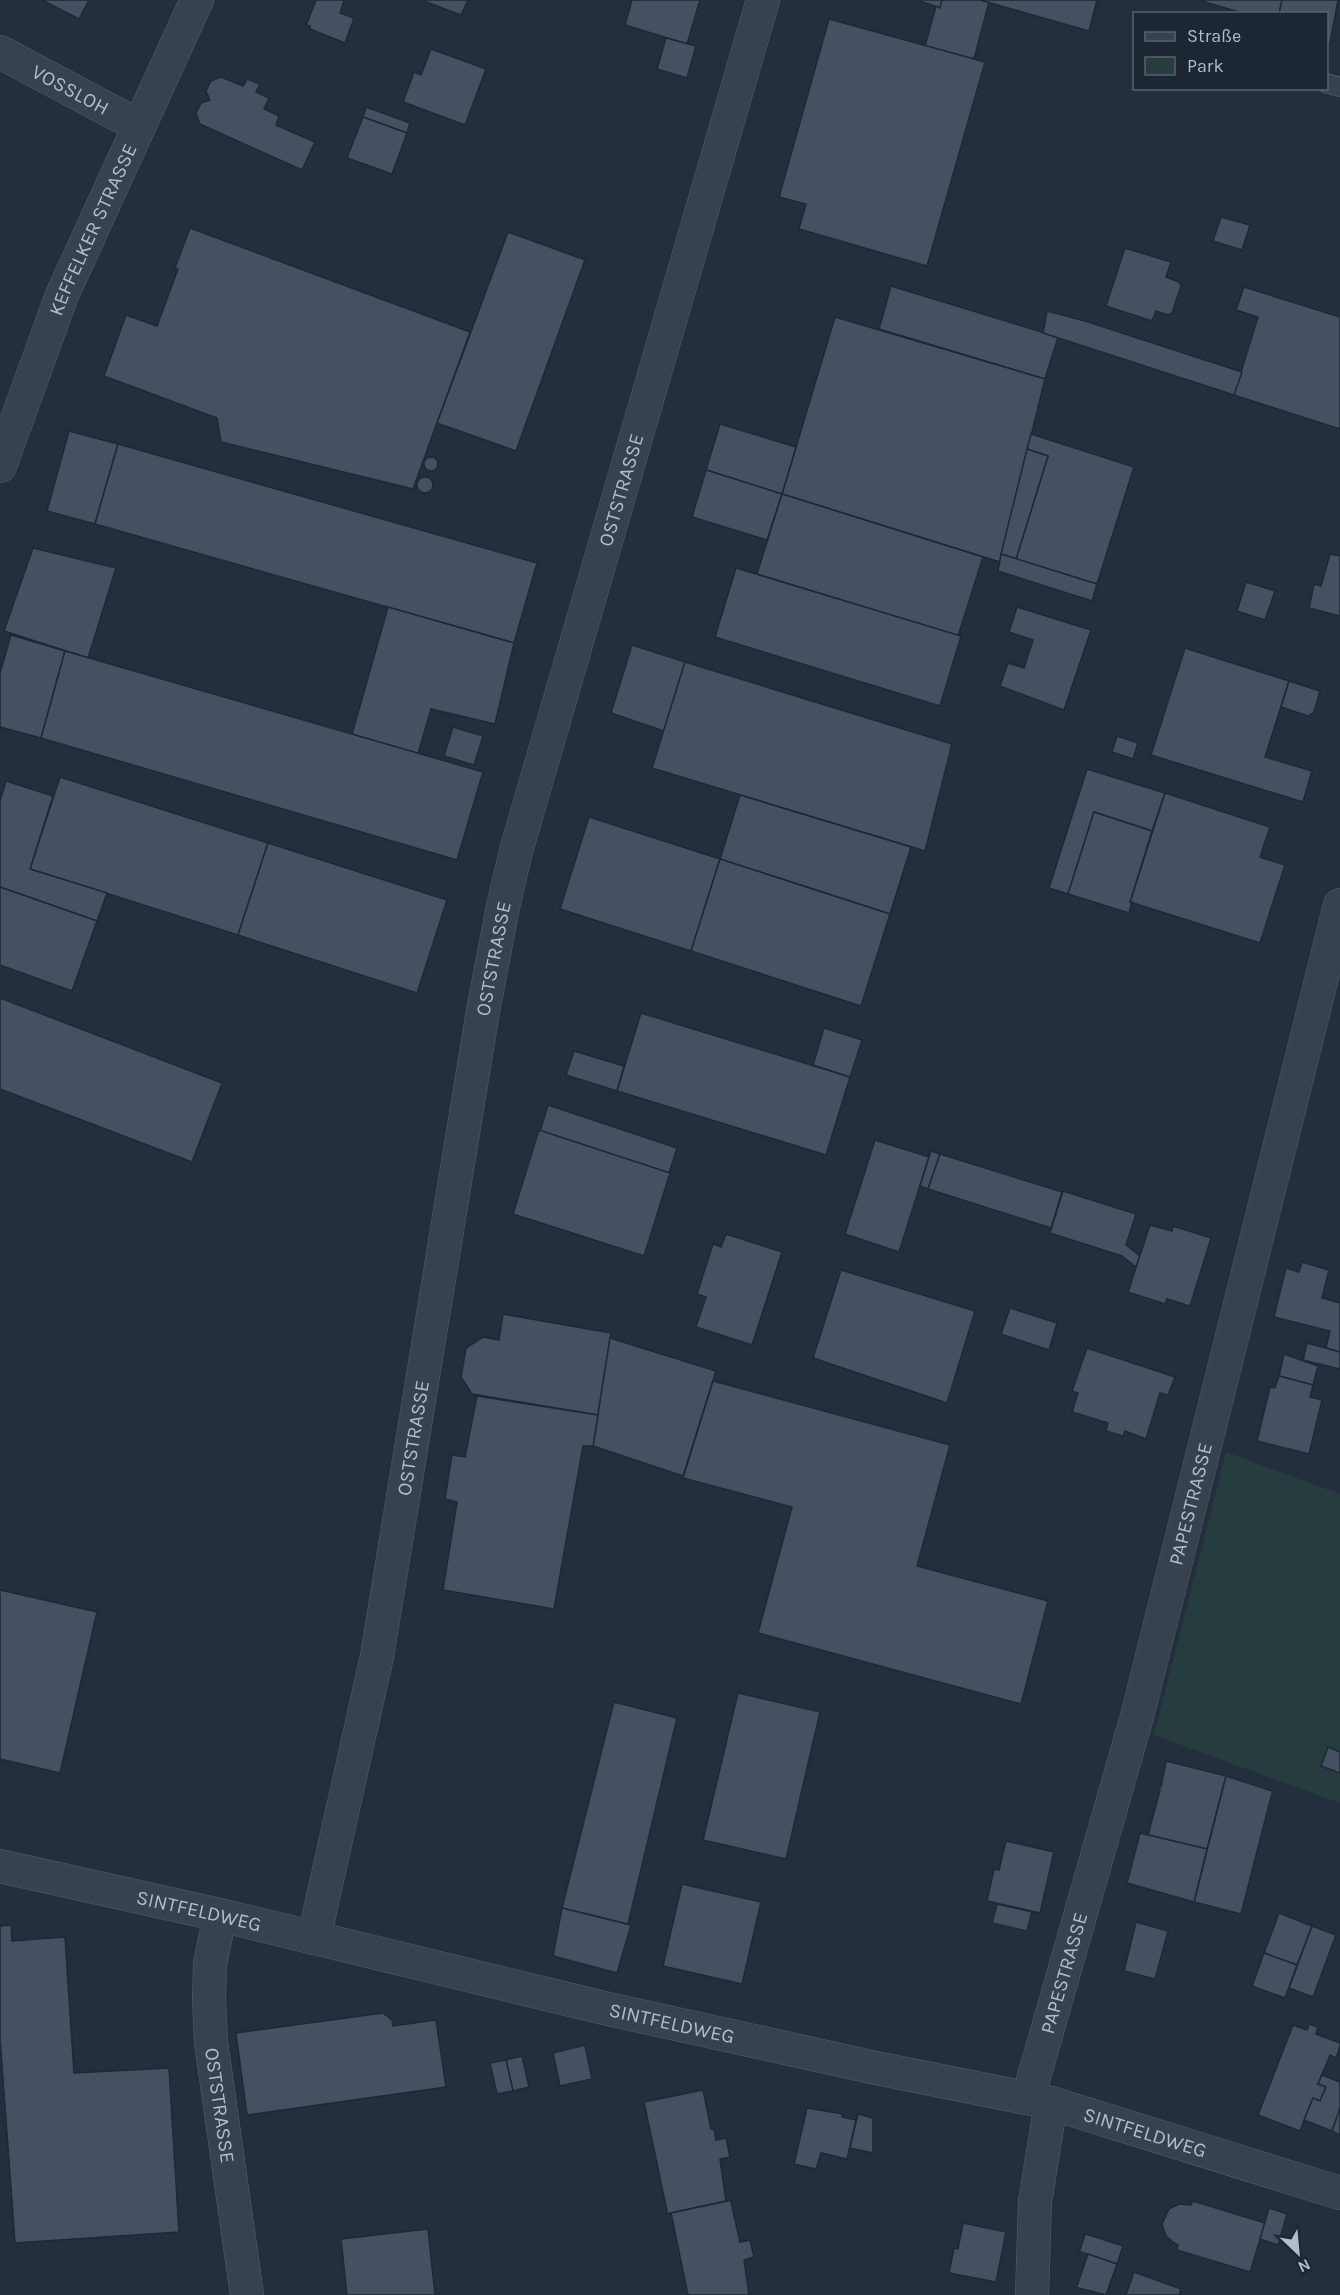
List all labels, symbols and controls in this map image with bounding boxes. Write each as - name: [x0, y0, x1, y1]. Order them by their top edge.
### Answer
- legend: [1133, 12, 1328, 90]
- text: Straße: [1187, 25, 1241, 47]
- text: Park: [1187, 55, 1224, 77]
- street label: VOSSLOH: [28, 60, 113, 120]
- street label: KEFFELKER STRASSE: [44, 140, 142, 319]
- street label: OSTSTRASSE: [594, 431, 649, 549]
- street label: OSTSTRASSE: [471, 899, 516, 1018]
- street label: OSTSTRASSE: [393, 1379, 434, 1497]
- street label: PAPESTRASSE: [1164, 1440, 1217, 1568]
- street label: SINTFELDWEG: [134, 1886, 264, 1937]
- street label: PAPESTRASSE: [1036, 1910, 1092, 2037]
- street label: SINTFELDWEG: [607, 1998, 737, 2048]
- street label: OSTSTRASSE: [200, 2046, 239, 2165]
- street label: SINTFELDWEG: [1081, 2103, 1209, 2163]
- north arrow: [1268, 2223, 1328, 2283]
- text: N: [1295, 2255, 1314, 2277]

